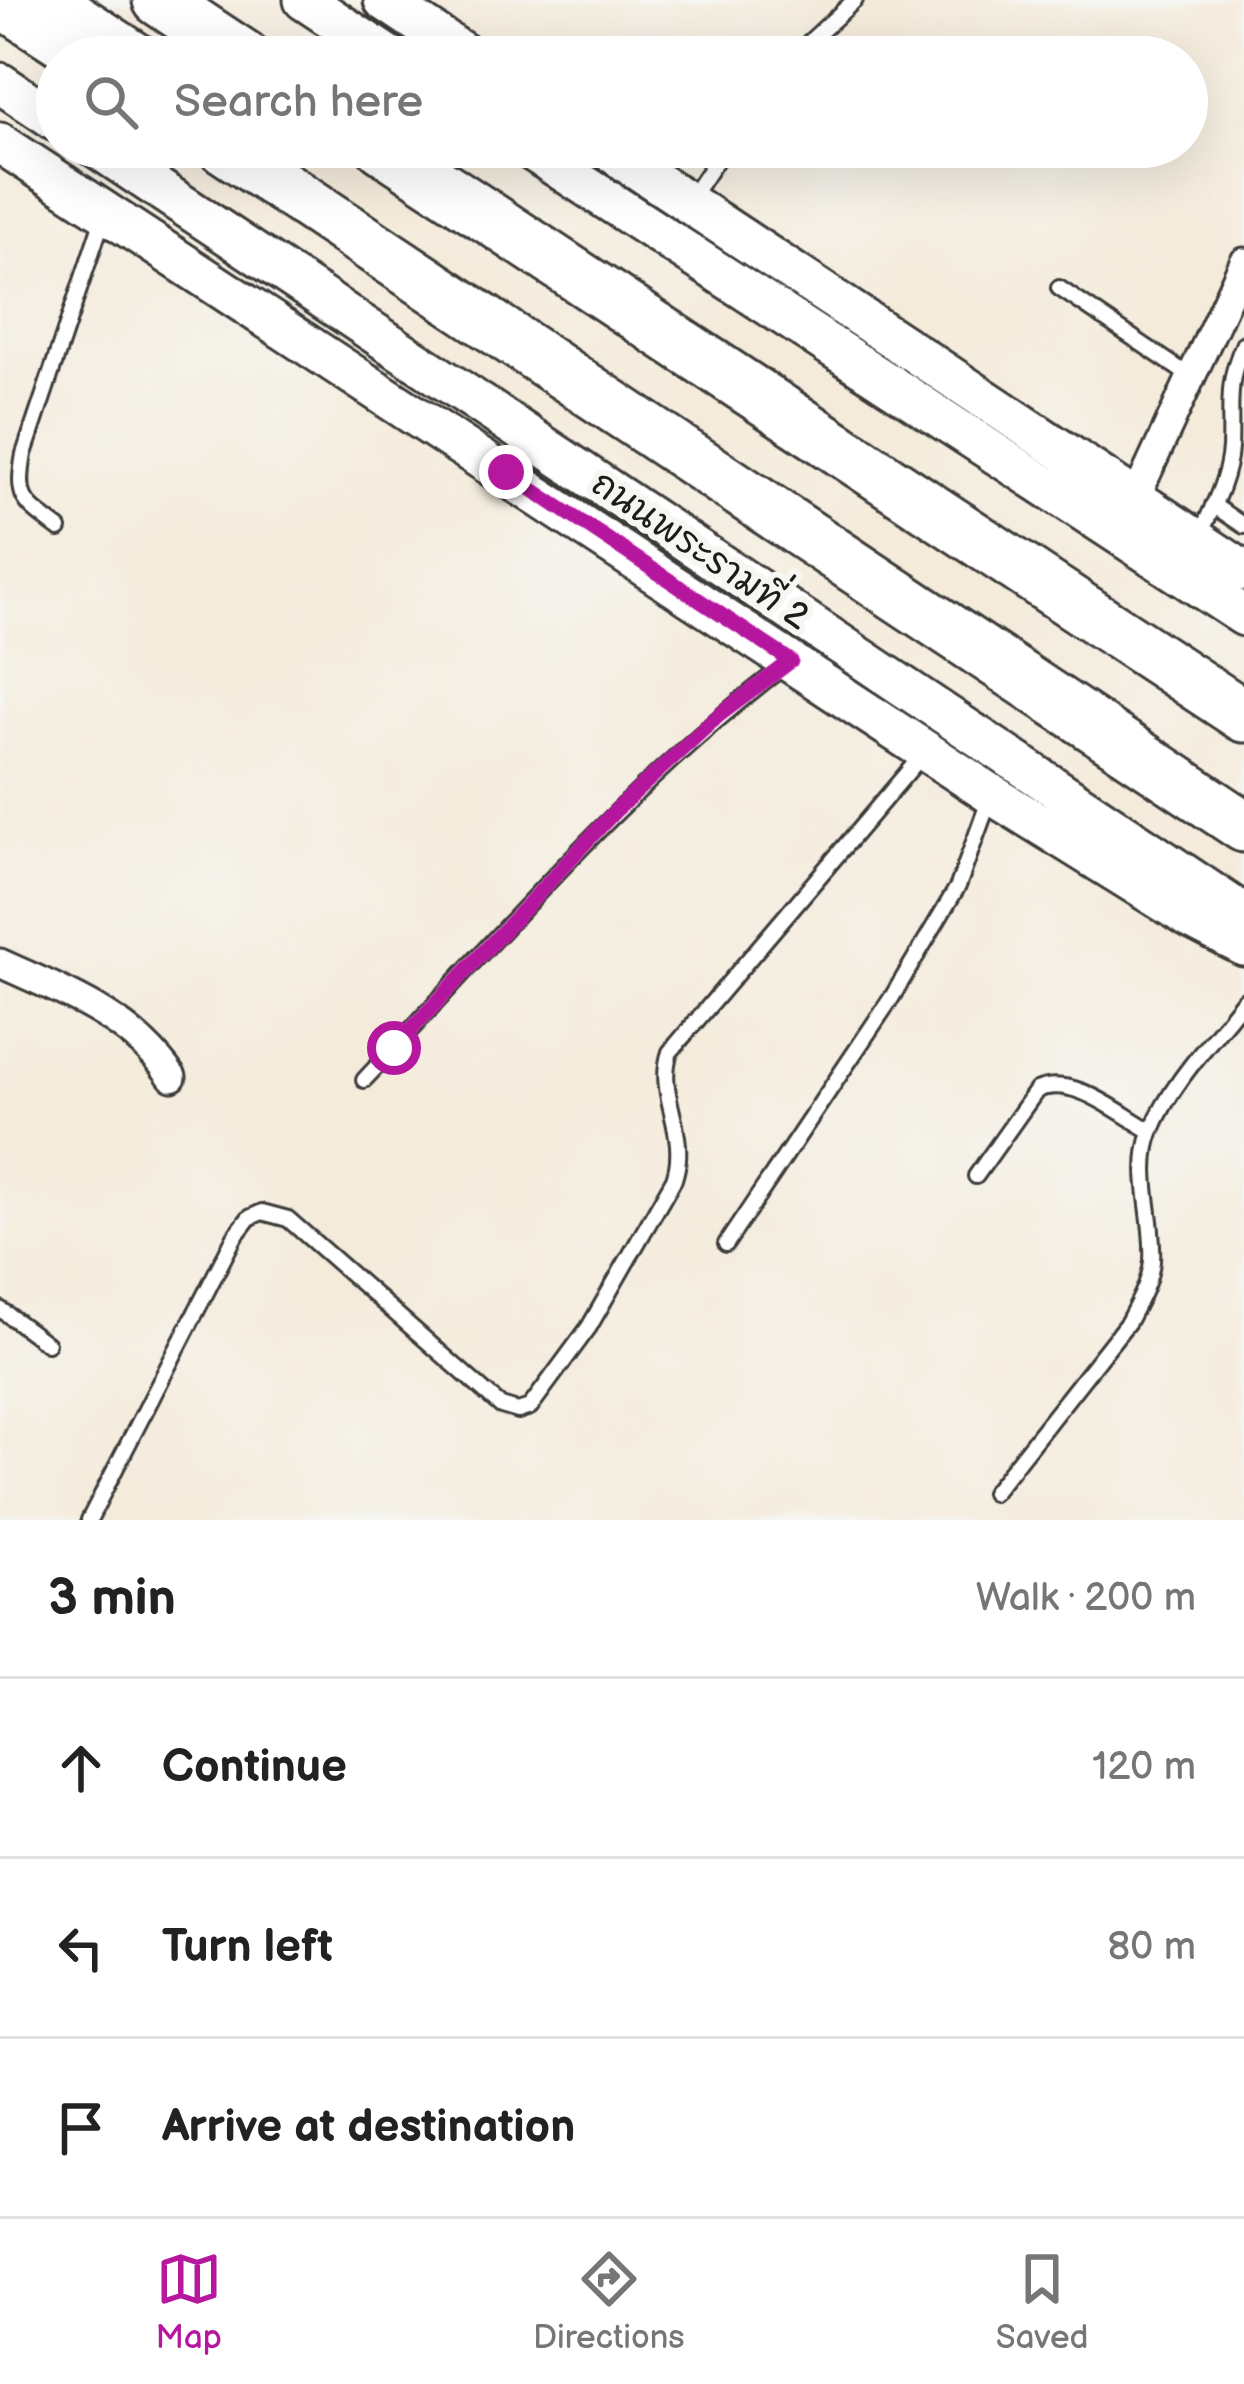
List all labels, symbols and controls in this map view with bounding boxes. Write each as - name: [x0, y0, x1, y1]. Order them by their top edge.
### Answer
- search box: [36, 36, 1208, 168]
- icon: search: [78, 69, 144, 135]
- text: Search here: [174, 75, 423, 130]
- route end: [479, 445, 533, 499]
- street label: ถนนพระรามที่ 2: [583, 452, 824, 640]
- route start: [367, 1021, 421, 1075]
- text: 3 min: [48, 1568, 176, 1629]
- text: Walk · 200 m: [976, 1575, 1196, 1622]
- icon: ahead: [48, 1735, 114, 1801]
- text: Continue: [162, 1740, 347, 1795]
- text: 120 m: [1092, 1744, 1196, 1791]
- icon: left: [48, 1915, 114, 1981]
- text: Turn left: [162, 1920, 333, 1975]
- text: 80 m: [1108, 1924, 1196, 1971]
- icon: arrive: [48, 2095, 114, 2161]
- text: Arrive at destination: [162, 2100, 575, 2155]
- tab: Map: [156, 2246, 222, 2358]
- tab: Directions: [533, 2246, 685, 2358]
- tab: Saved: [996, 2246, 1088, 2358]

